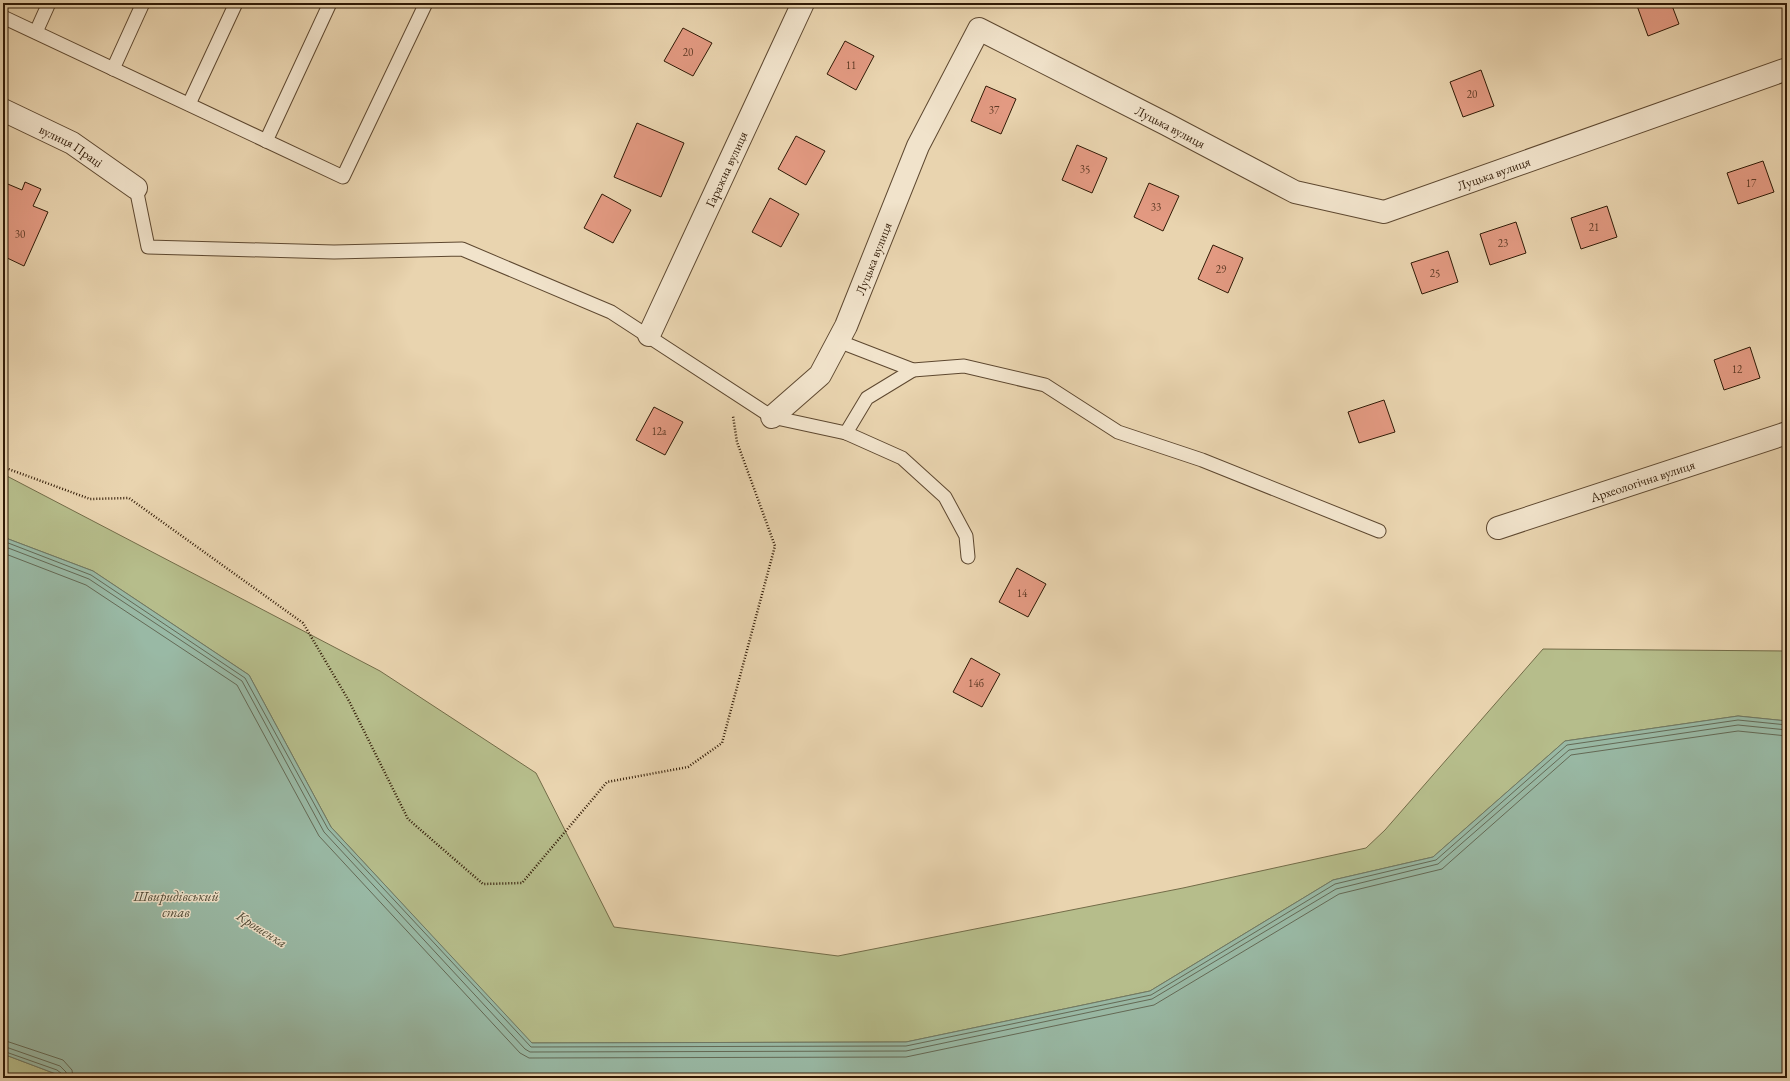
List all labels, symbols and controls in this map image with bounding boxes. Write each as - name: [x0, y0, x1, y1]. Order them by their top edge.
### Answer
- house number: 20: [683, 45, 693, 59]
- house number: 11: [846, 58, 856, 72]
- house number: 20: [1467, 87, 1477, 101]
- street label: Луцька вулиця: [1132, 102, 1208, 152]
- house number: 37: [989, 103, 1000, 117]
- street label: вулиця Праці: [36, 121, 106, 171]
- street label: Гаражна вулиця: [701, 128, 752, 210]
- street label: Луцька вулиця: [1455, 153, 1533, 194]
- house number: 35: [1080, 162, 1090, 176]
- house number: 17: [1746, 176, 1757, 190]
- house number: 33: [1151, 200, 1161, 214]
- street label: Луцька вулиця: [851, 220, 896, 297]
- house number: 21: [1589, 220, 1599, 234]
- house number: 30: [15, 227, 25, 241]
- house number: 23: [1498, 236, 1508, 250]
- house number: 29: [1216, 262, 1227, 276]
- house number: 25: [1430, 266, 1440, 280]
- house number: 12: [1732, 362, 1743, 376]
- house number: 12а: [652, 424, 667, 438]
- street label: Археологічна вулиця: [1587, 456, 1697, 506]
- house number: 14: [1017, 586, 1028, 600]
- house number: 14б: [968, 676, 984, 690]
- water label: Швиридівський став: [132, 887, 219, 921]
- water label: Крошенка: [233, 906, 291, 952]

